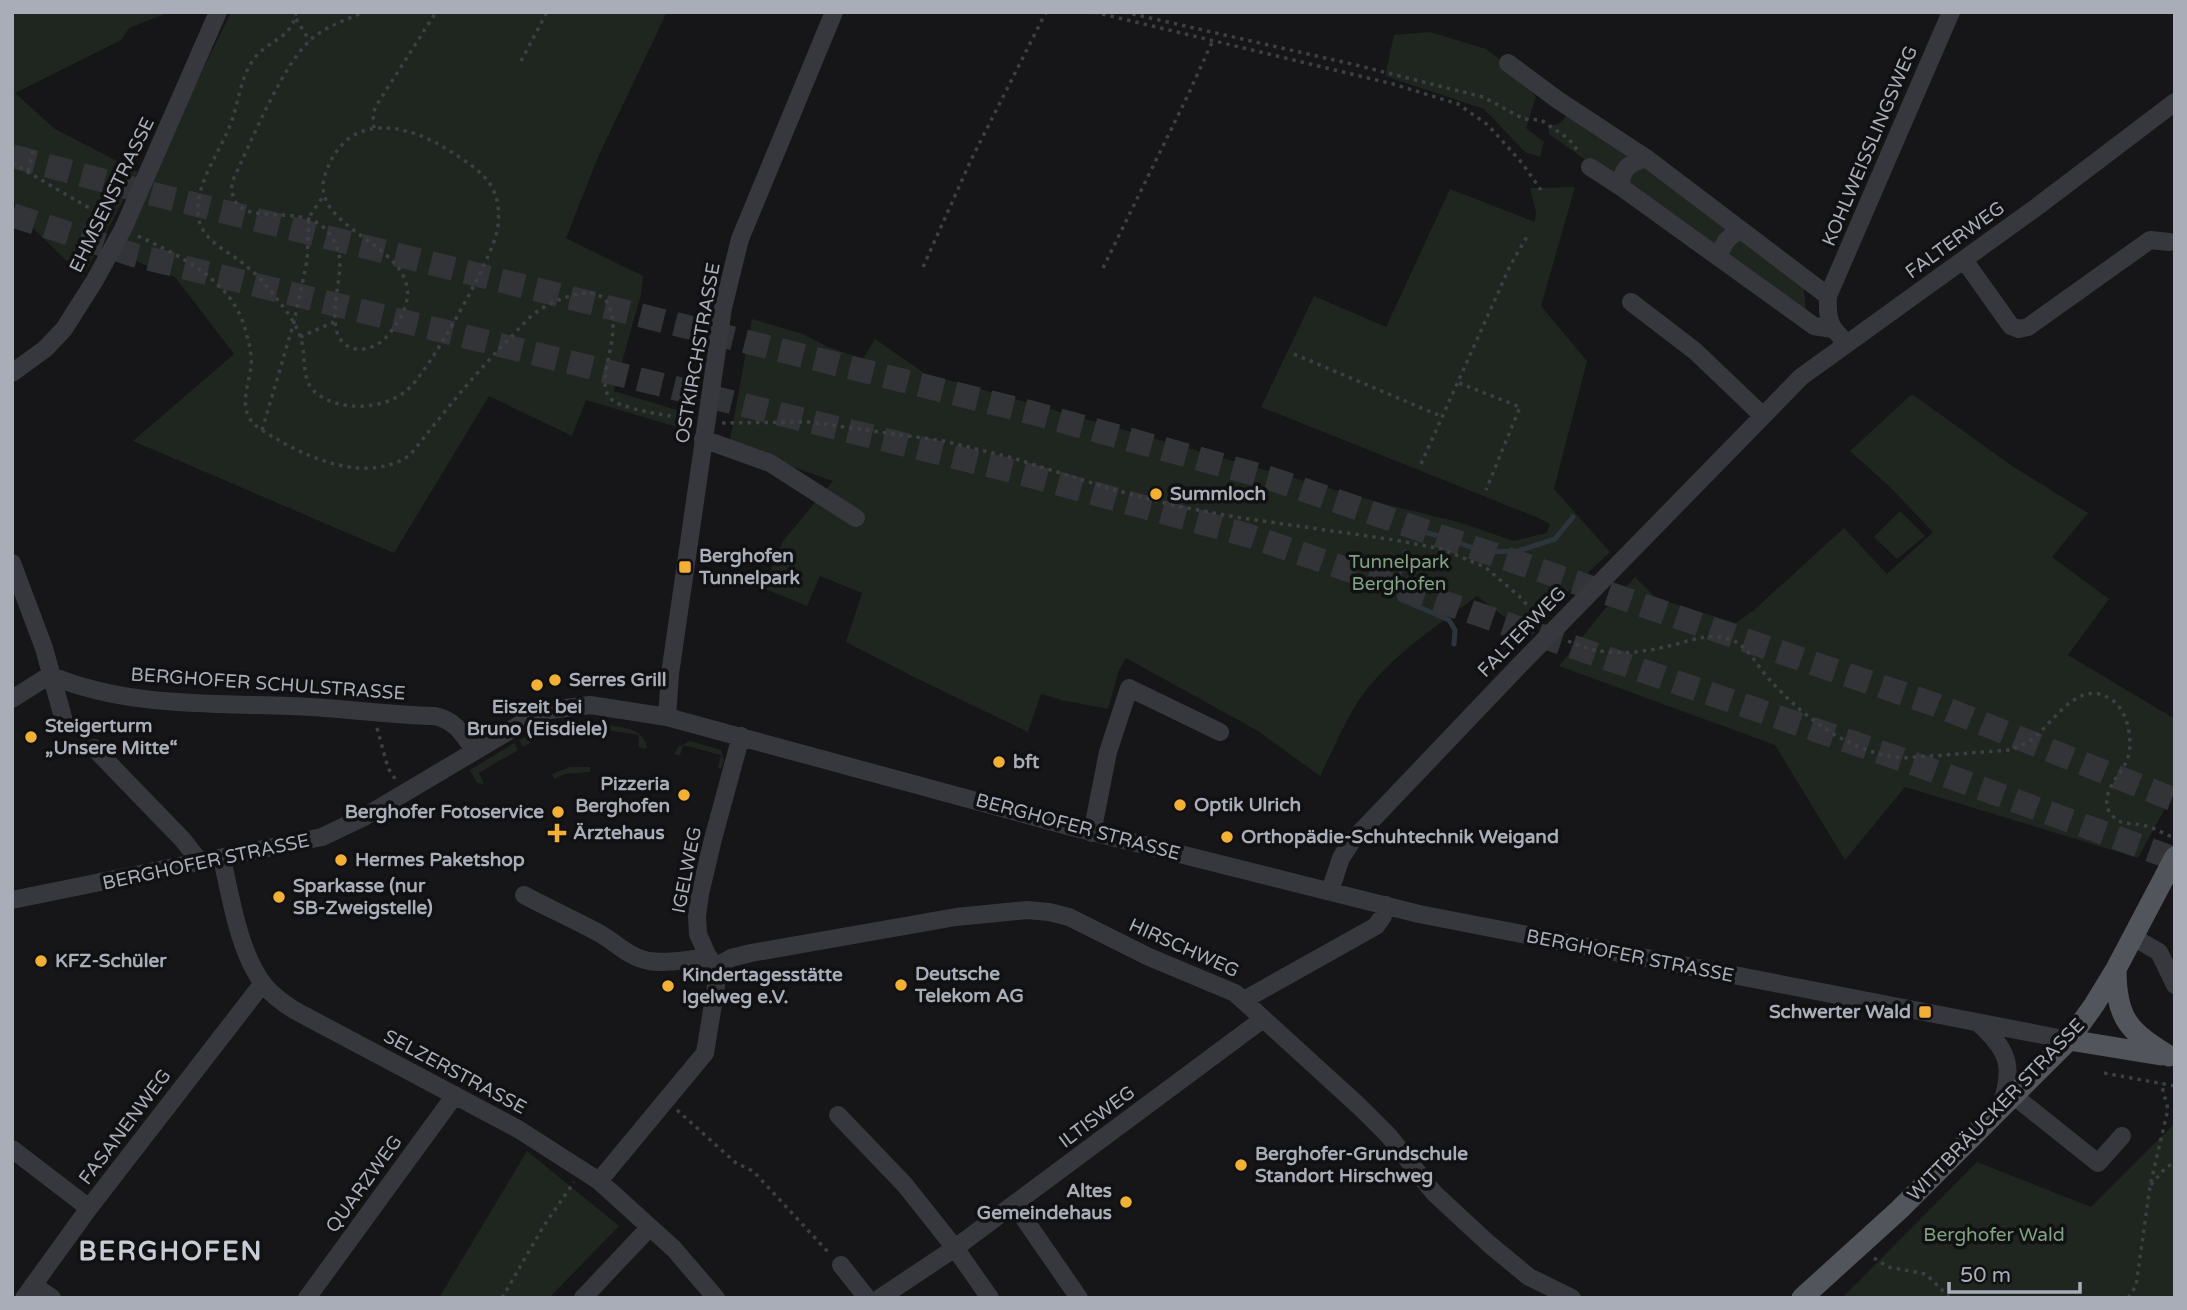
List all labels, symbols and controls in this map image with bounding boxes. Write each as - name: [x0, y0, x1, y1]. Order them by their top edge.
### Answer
- street label: KOHLWEISSLINGSWEG: [1818, 42, 1922, 250]
- street label: EHMSENSTRASSE: [65, 114, 159, 276]
- street label: FALTERWEG: [1901, 197, 2009, 283]
- street label: OSTKIRCHSTRASSE: [671, 261, 725, 445]
- place label: Summloch: [1170, 483, 1266, 505]
- marker: Summloch: [1148, 486, 1164, 502]
- place label: Berghofen Tunnelpark: [698, 545, 801, 590]
- park label: Tunnelpark Berghofen: [1349, 551, 1449, 595]
- marker: Berghofen Tunnelpark: [677, 559, 693, 575]
- street label: FALTERWEG: [1473, 582, 1571, 682]
- street label: BERGHOFER SCHULSTRASSE: [130, 663, 406, 705]
- place label: Serres Grill: [569, 669, 666, 691]
- marker: Serres Grill: [547, 672, 563, 688]
- marker: Eiszeit bei Bruno (Eisdiele): [529, 677, 545, 693]
- place label: Eiszeit bei Bruno (Eisdiele): [467, 696, 607, 740]
- place label: Steigerturm „Unsere Mitte“: [45, 715, 178, 759]
- marker: Steigerturm „Unsere Mitte“: [23, 729, 39, 745]
- place label: bft: [1013, 751, 1040, 773]
- marker: bft: [991, 754, 1007, 770]
- place label: Pizzeria Berghofen: [575, 773, 670, 818]
- marker: Pizzeria Berghofen: [676, 787, 692, 803]
- street label: BERGHOFER STRASSE: [973, 789, 1183, 865]
- place label: Optik Ulrich: [1194, 794, 1301, 817]
- marker: Optik Ulrich: [1172, 797, 1188, 813]
- place label: Berghofer Fotoservice: [345, 801, 544, 824]
- marker: Berghofer Fotoservice: [550, 804, 566, 820]
- place label: Ärztehaus: [573, 822, 665, 844]
- marker: Ärztehaus: [547, 823, 567, 843]
- street label: IGELWEG: [668, 825, 706, 915]
- place label: Orthopädie-Schuhtechnik Weigand: [1241, 826, 1559, 849]
- street label: BERGHOFER STRASSE: [101, 829, 311, 895]
- marker: Orthopädie-Schuhtechnik Weigand: [1219, 829, 1235, 845]
- place label: Hermes Paketshop: [355, 849, 525, 872]
- marker: Hermes Paketshop: [333, 852, 349, 868]
- place label: Sparkasse (nur SB-Zweigstelle): [293, 875, 433, 920]
- marker: Sparkasse (nur SB-Zweigstelle): [271, 889, 287, 905]
- street label: HIRSCHWEG: [1126, 914, 1242, 982]
- street label: BERGHOFER STRASSE: [1524, 925, 1736, 987]
- place label: KFZ-Schüler: [55, 950, 167, 972]
- marker: KFZ-Schüler: [33, 953, 49, 969]
- place label: Deutsche Telekom AG: [914, 963, 1024, 1007]
- place label: Kindertagesstätte Igelweg e.V.: [682, 964, 843, 1009]
- marker: Deutsche Telekom AG: [893, 977, 909, 993]
- marker: Kindertagesstätte Igelweg e.V.: [660, 978, 676, 994]
- place label: Schwerter Wald: [1769, 1001, 1911, 1023]
- marker: Schwerter Wald: [1917, 1004, 1933, 1020]
- street label: WITTBRÄUCKER STRASSE: [1903, 1014, 2089, 1206]
- street label: SELZERSTRASSE: [380, 1025, 530, 1119]
- street label: FASANENWEG: [74, 1065, 176, 1189]
- street label: ILTISWEG: [1055, 1081, 1139, 1153]
- street label: QUARZWEG: [321, 1131, 407, 1237]
- place label: Berghofer-Grundschule Standort Hirschweg: [1255, 1143, 1468, 1188]
- marker: Berghofer-Grundschule Standort Hirschweg: [1233, 1157, 1249, 1173]
- place label: Altes Gemeindehaus: [977, 1180, 1112, 1224]
- marker: Altes Gemeindehaus: [1118, 1194, 1134, 1210]
- park label: Berghofer Wald: [1923, 1224, 2065, 1246]
- district label: BERGHOFEN: [79, 1236, 263, 1267]
- scale bar: [1949, 1250, 2080, 1294]
- text: 50 m: [1960, 1263, 2011, 1288]

